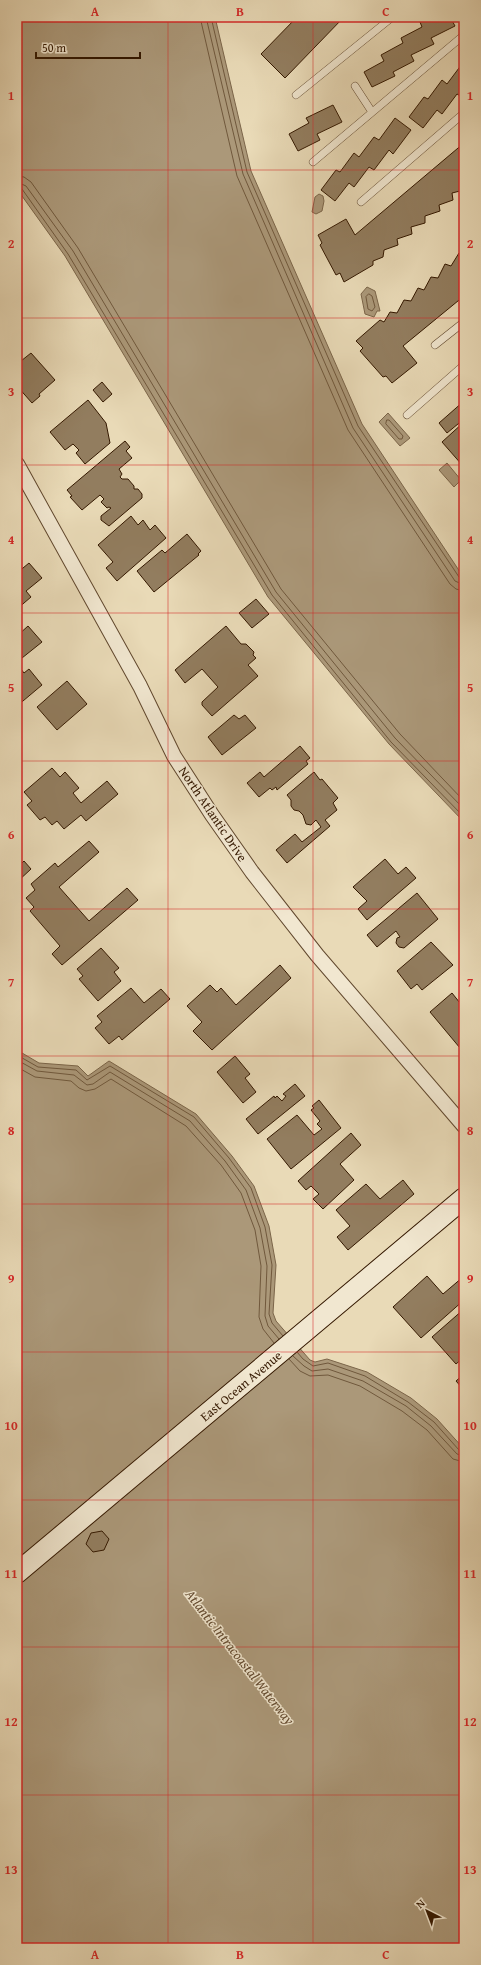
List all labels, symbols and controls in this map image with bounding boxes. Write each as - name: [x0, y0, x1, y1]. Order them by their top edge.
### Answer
- text: A: [91, 2, 100, 21]
- text: B: [236, 2, 244, 21]
- text: C: [382, 2, 390, 21]
- scale bar: [36, 34, 140, 60]
- text: 50 m: [42, 39, 66, 56]
- text: 1: [8, 86, 14, 105]
- text: 1: [467, 86, 473, 105]
- text: 2: [8, 234, 15, 253]
- text: 2: [467, 234, 474, 253]
- text: 3: [8, 382, 14, 401]
- text: 3: [467, 382, 473, 401]
- text: 4: [8, 530, 15, 549]
- text: 4: [467, 530, 474, 549]
- text: 5: [8, 678, 15, 697]
- text: 5: [467, 678, 474, 697]
- street label: North Atlantic Drive: [174, 763, 252, 865]
- text: 6: [8, 825, 15, 844]
- text: 6: [467, 825, 474, 844]
- text: 7: [8, 973, 15, 992]
- text: 7: [467, 973, 474, 992]
- text: 8: [8, 1121, 15, 1140]
- text: 8: [467, 1121, 474, 1140]
- text: 9: [8, 1269, 15, 1288]
- text: 9: [467, 1269, 474, 1288]
- street label: East Ocean Avenue: [196, 1346, 286, 1426]
- text: 10: [4, 1416, 18, 1435]
- text: 10: [463, 1416, 477, 1435]
- text: 11: [4, 1564, 18, 1583]
- text: 11: [463, 1564, 477, 1583]
- water label: Atlantic Intracoastal Waterway: [180, 1584, 300, 1729]
- text: 12: [4, 1712, 18, 1731]
- text: 12: [463, 1712, 477, 1731]
- text: 13: [4, 1860, 18, 1879]
- text: 13: [463, 1860, 477, 1879]
- north arrow: [407, 1891, 447, 1931]
- text: N: [412, 1895, 429, 1912]
- text: A: [91, 1945, 100, 1964]
- text: B: [236, 1945, 244, 1964]
- text: C: [382, 1945, 390, 1964]

